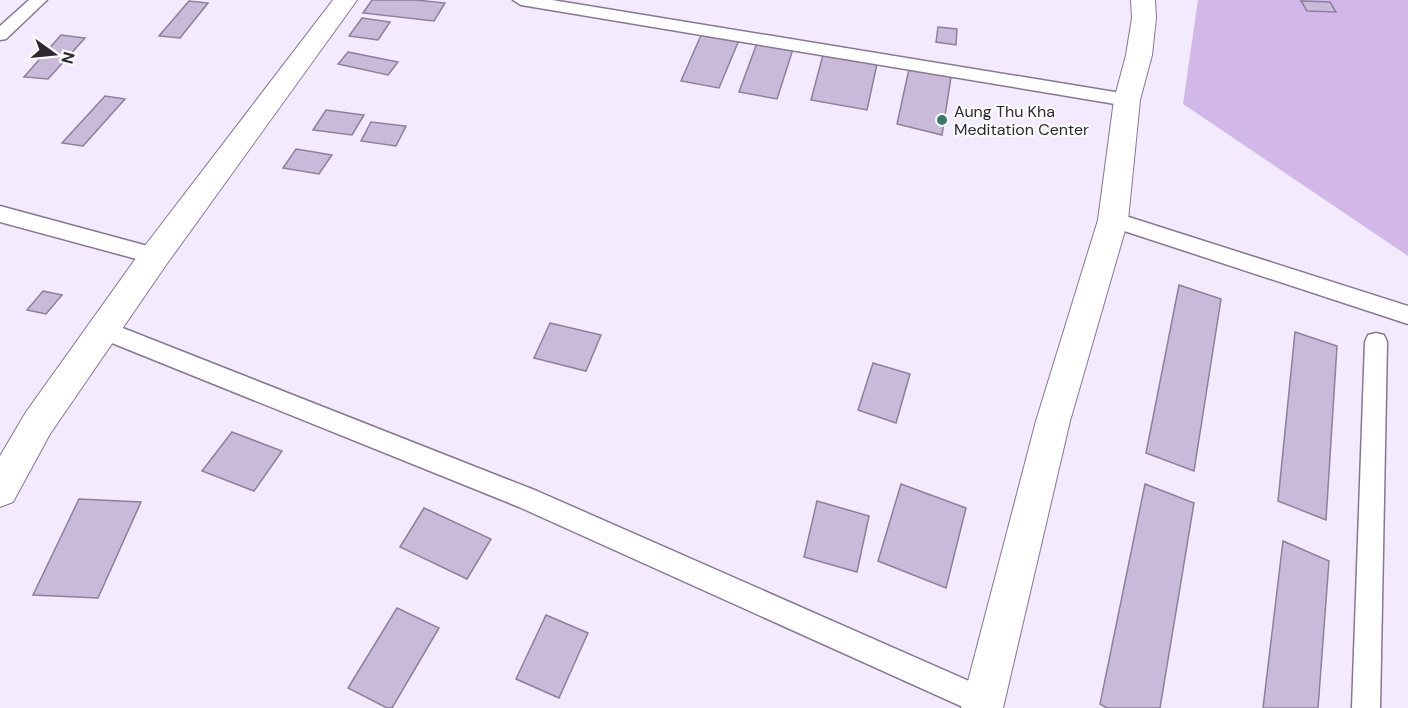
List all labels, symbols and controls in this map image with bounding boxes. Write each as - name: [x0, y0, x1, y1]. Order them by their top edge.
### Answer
- north arrow: [24, 24, 84, 84]
- text: N: [56, 49, 80, 66]
- place label: Aung Thu Kha Meditation Center: [954, 101, 1089, 140]
- marker: Aung Thu Kha Meditation Center: [935, 113, 949, 127]

